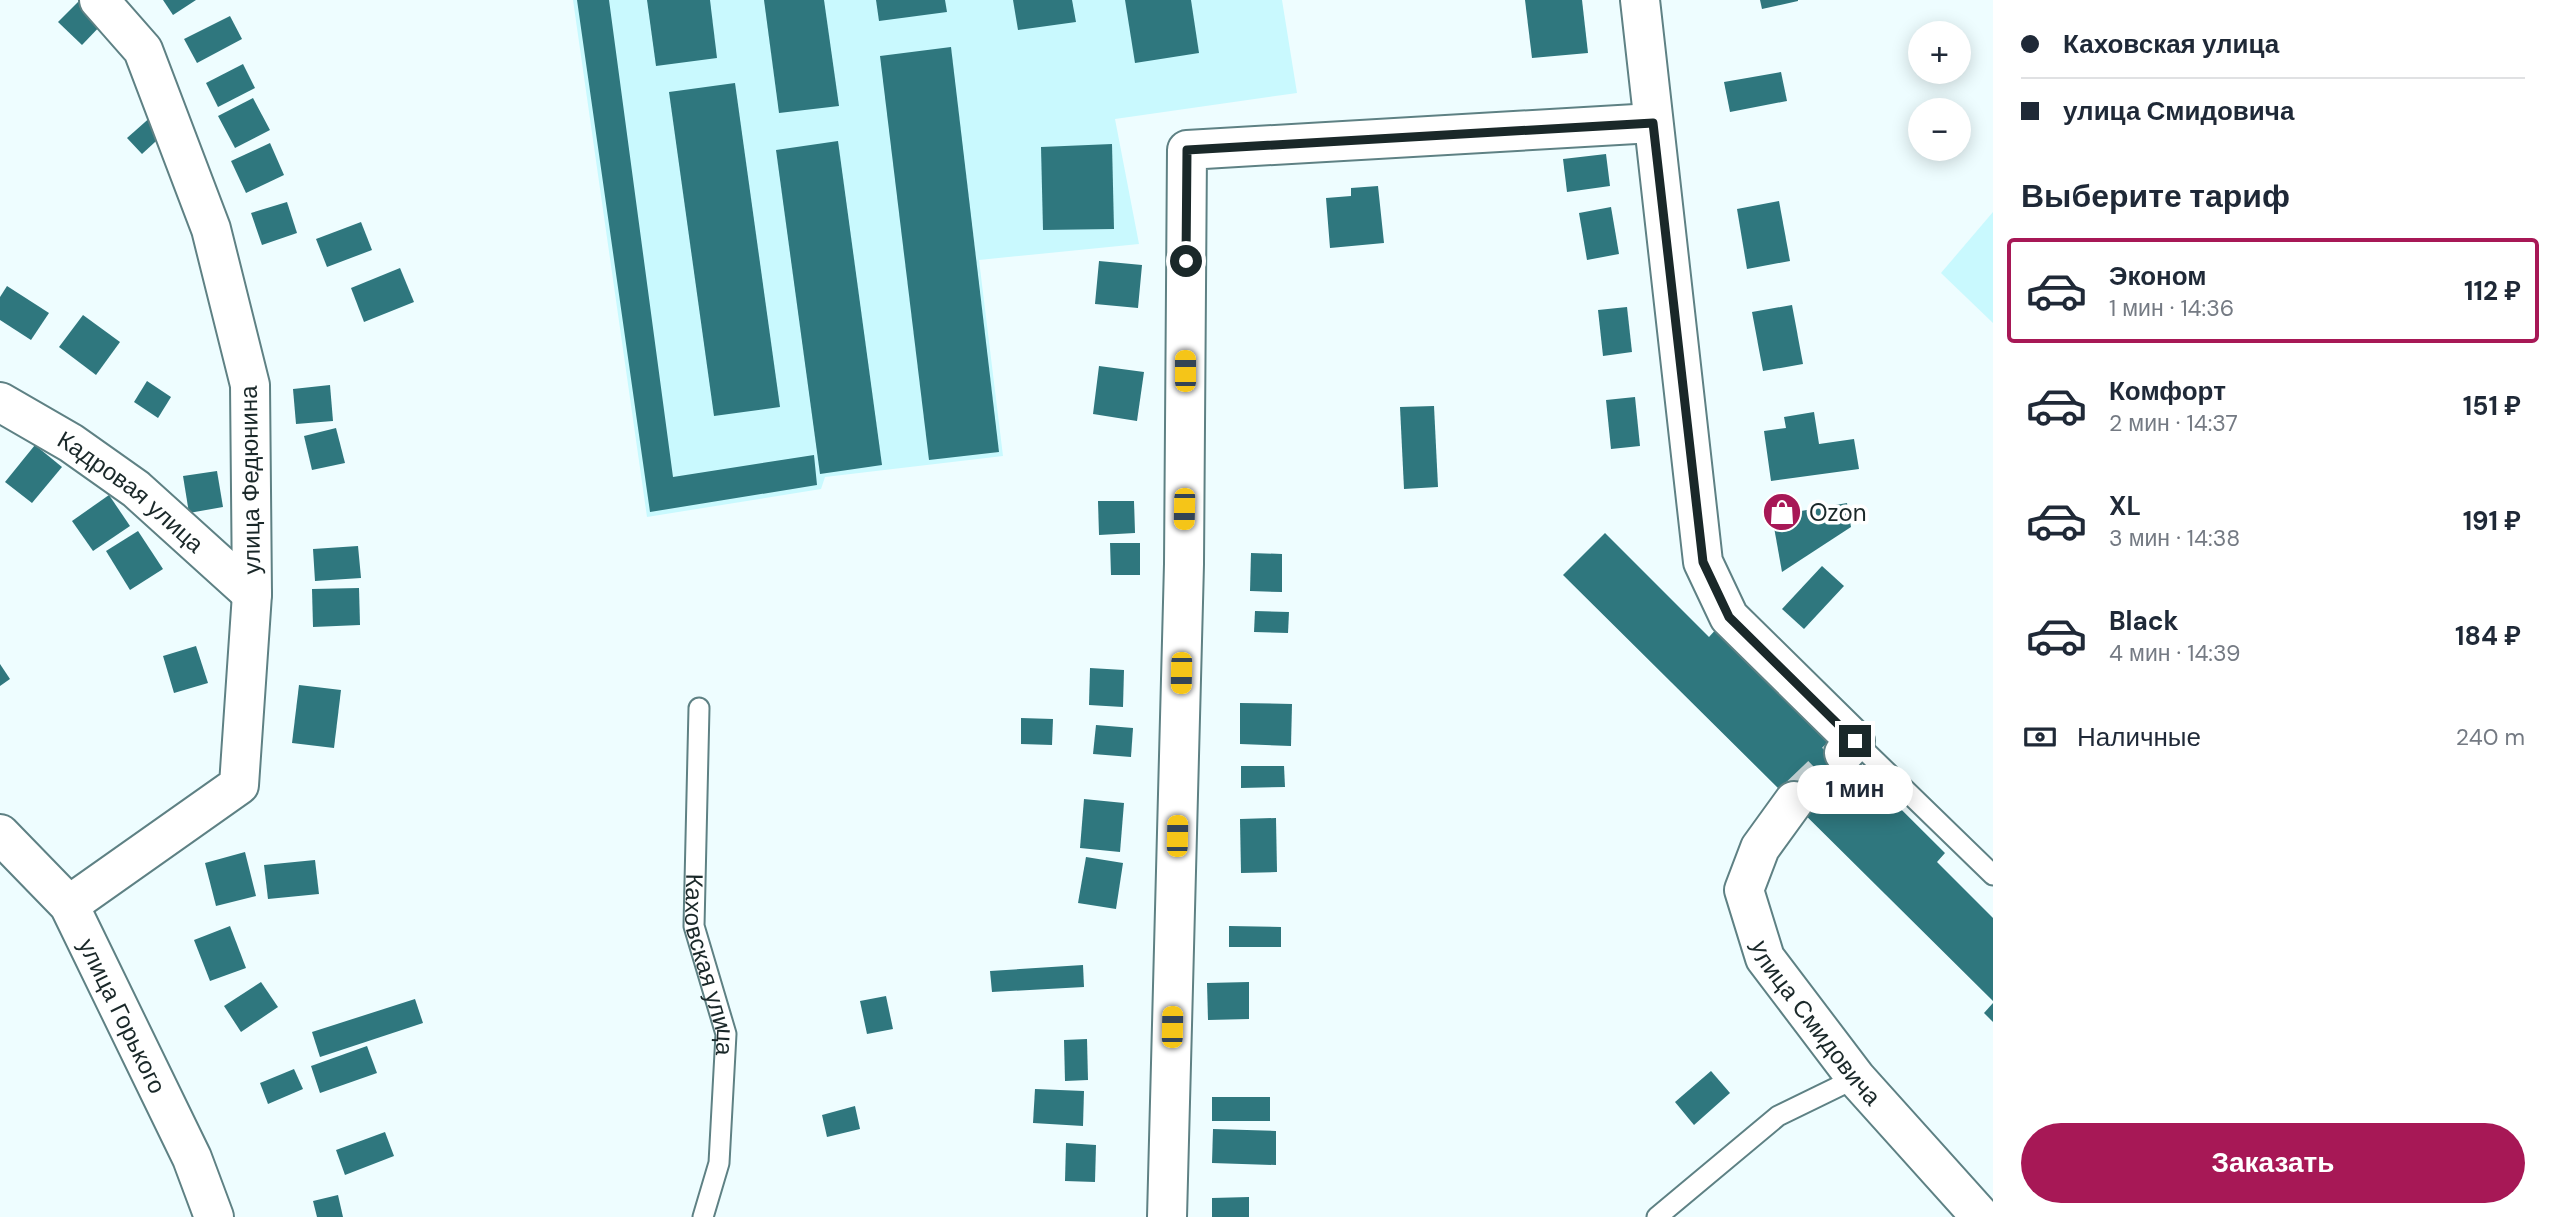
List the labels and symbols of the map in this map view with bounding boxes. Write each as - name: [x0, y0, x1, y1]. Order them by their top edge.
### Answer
- route start: [1170, 245, 1202, 277]
- car: [1175, 350, 1196, 392]
- street label: улица Федюнина: [233, 385, 267, 575]
- street label: Кадровая улица: [52, 423, 211, 559]
- car: [1174, 488, 1195, 530]
- shop icon: Ozon: [1761, 491, 1803, 533]
- place label: Ozon: [1809, 497, 1867, 528]
- car: [1171, 652, 1192, 694]
- route end: [1839, 725, 1871, 757]
- callout: 1 мин: [1797, 766, 1913, 814]
- car: [1167, 815, 1188, 857]
- street label: Каховская улица: [679, 873, 742, 1057]
- street label: улица Горького: [72, 933, 174, 1098]
- street label: улица Смидовича: [1745, 937, 1889, 1112]
- car: [1162, 1006, 1183, 1048]

